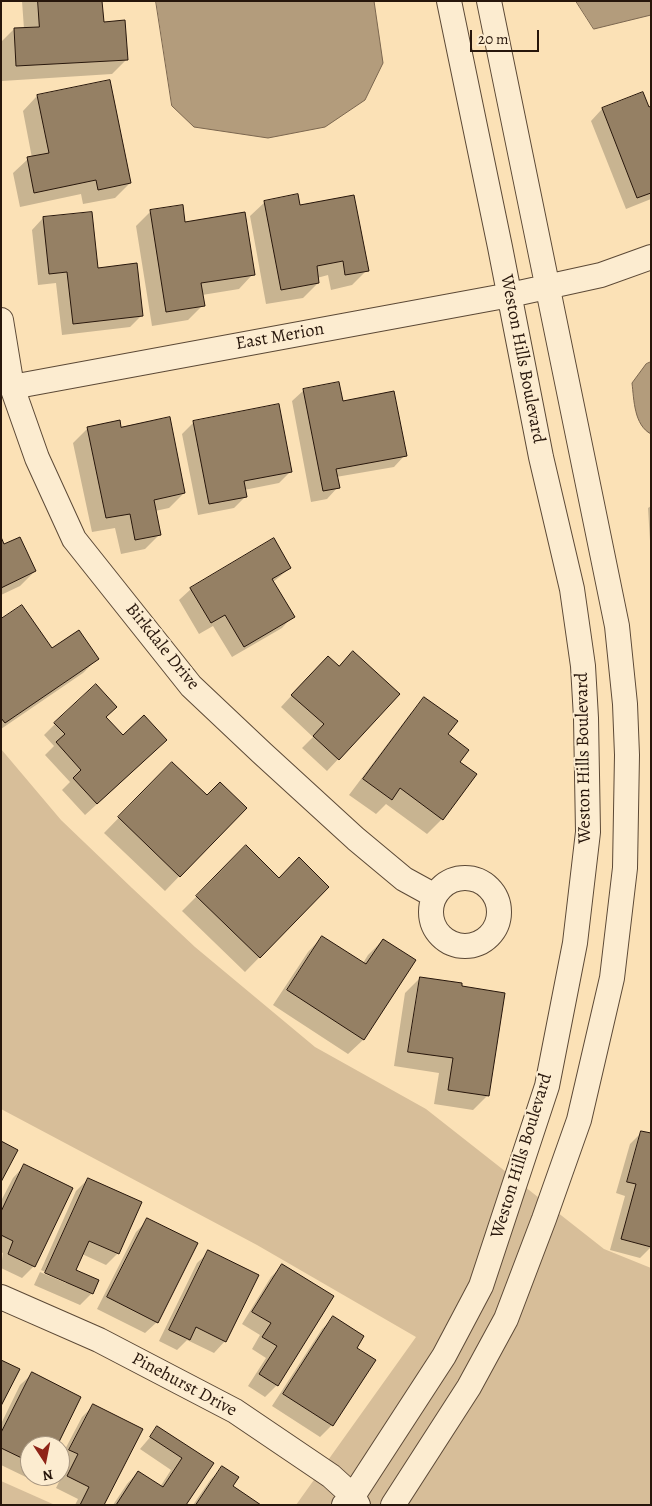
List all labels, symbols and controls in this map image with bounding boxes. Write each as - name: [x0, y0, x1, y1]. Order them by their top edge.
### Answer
- scale bar: [472, 20, 541, 52]
- text: 20 m: [478, 29, 509, 49]
- street label: Weston Hills Boulevard: [495, 273, 549, 445]
- street label: East Merion: [234, 319, 326, 355]
- street label: Birkdale Drive: [120, 599, 204, 695]
- street label: Weston Hills Boulevard: [572, 672, 596, 844]
- street label: Weston Hills Boulevard: [487, 1071, 557, 1241]
- street label: Pinehurst Drive: [128, 1348, 240, 1422]
- north arrow: [20, 1436, 70, 1486]
- text: N: [41, 1465, 55, 1486]

